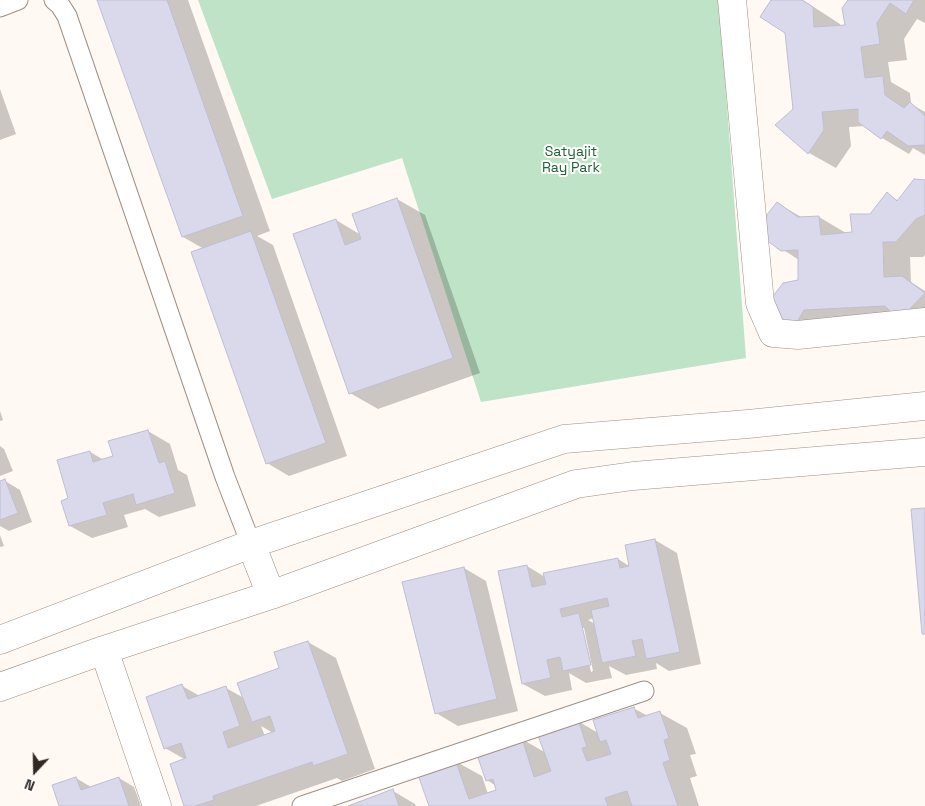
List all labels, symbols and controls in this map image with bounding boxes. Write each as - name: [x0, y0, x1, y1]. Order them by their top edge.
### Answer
- park label: Satyajit Ray Park: [542, 144, 600, 176]
- north arrow: [10, 746, 60, 796]
- text: N: [22, 775, 37, 795]

